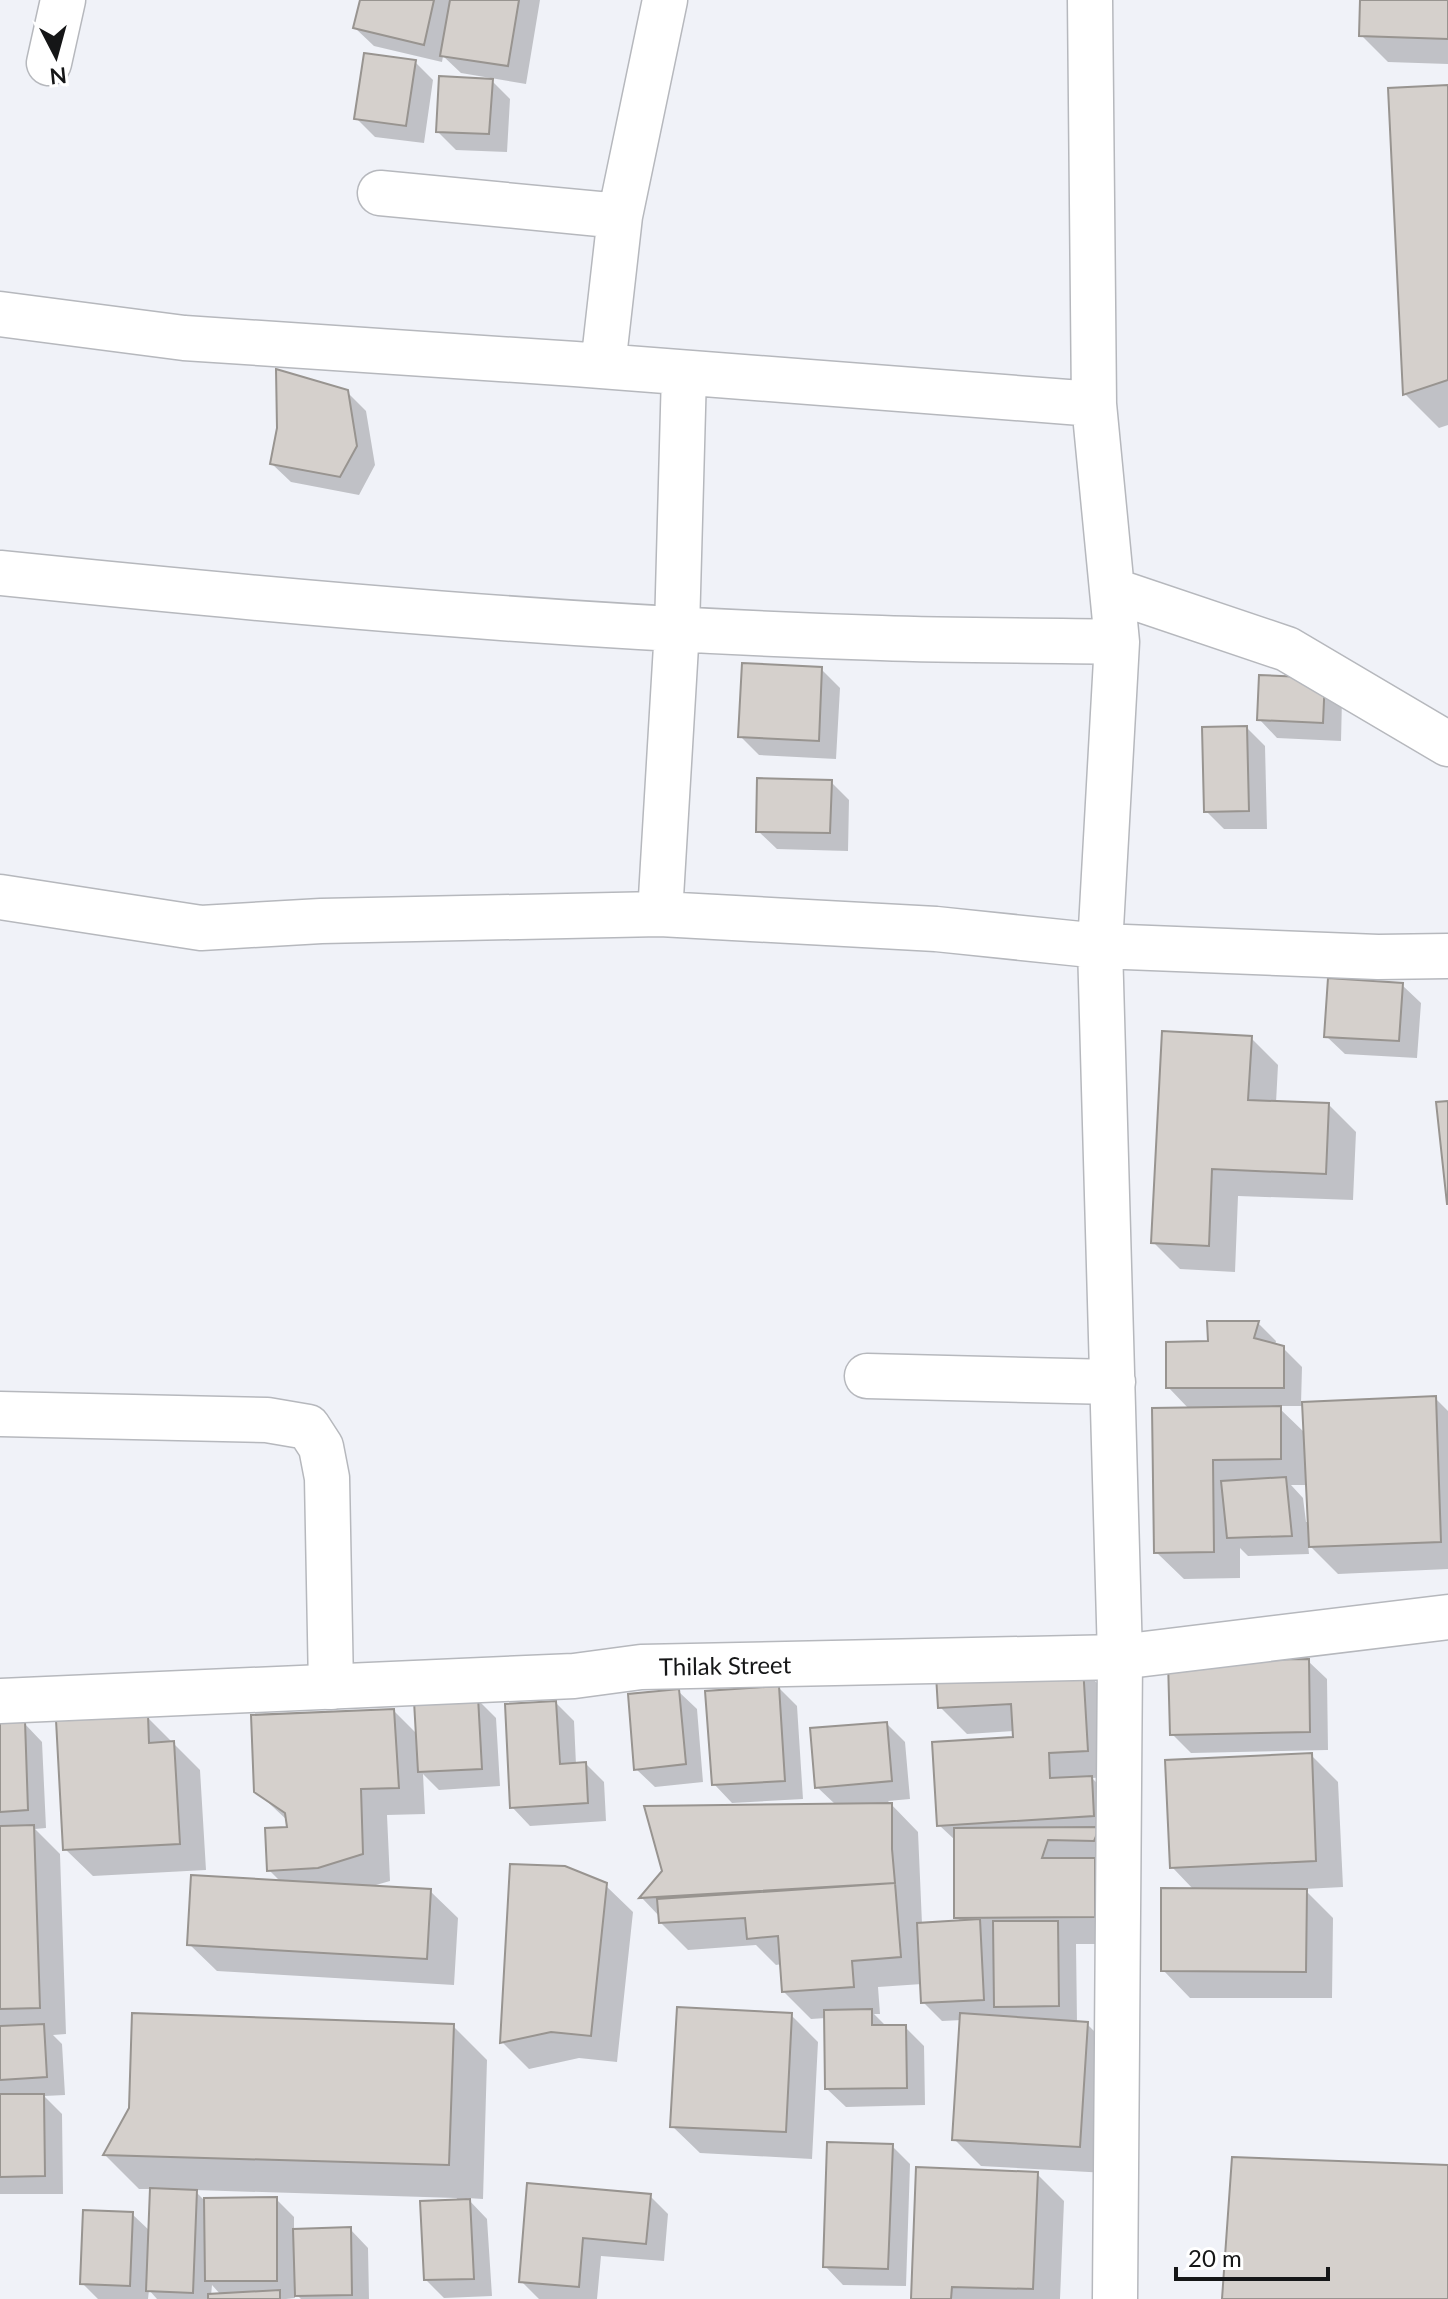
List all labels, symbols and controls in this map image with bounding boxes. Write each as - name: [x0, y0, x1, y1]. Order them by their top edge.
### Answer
- north arrow: [16, 16, 96, 96]
- text: N: [48, 62, 68, 91]
- street label: Thilak Street: [659, 1649, 792, 1681]
- scale bar: [1176, 2231, 1328, 2281]
- text: 20 m: [1188, 2243, 1242, 2272]

